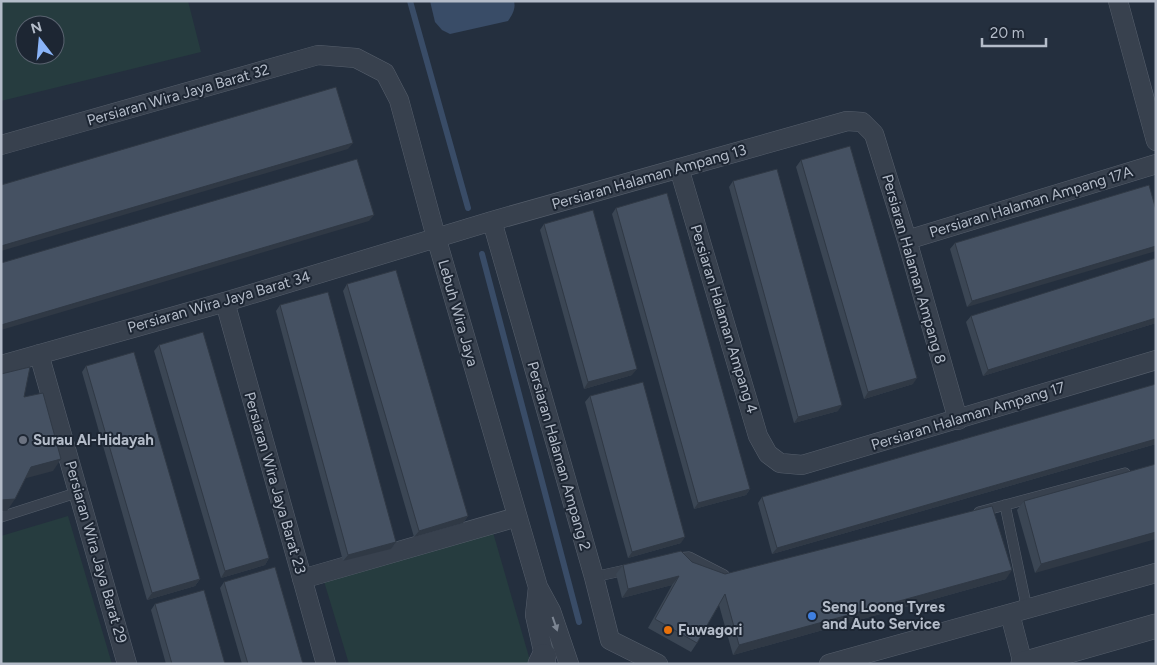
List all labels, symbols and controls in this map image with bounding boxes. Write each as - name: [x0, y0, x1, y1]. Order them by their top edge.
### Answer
- north arrow: [15, 15, 65, 65]
- scale bar: [982, 15, 1046, 47]
- text: N: [29, 18, 44, 38]
- text: 20 m: [990, 24, 1024, 42]
- street label: Persiaran Wira Jaya Barat 32: [85, 60, 271, 130]
- street label: Persiaran Halaman Ampang 13: [550, 141, 748, 213]
- street label: Persiaran Halaman Ampang 17A: [927, 162, 1135, 242]
- street label: Persiaran Halaman Ampang 8: [878, 172, 950, 366]
- street label: Persiaran Halaman Ampang 4: [687, 222, 761, 416]
- street label: Lebuh Wira Jaya: [434, 258, 482, 368]
- street label: Persiaran Wira Jaya Barat 34: [125, 267, 313, 337]
- street label: Persiaran Halaman Ampang 2: [523, 359, 595, 553]
- street label: Persiaran Halaman Ampang 17: [869, 378, 1067, 454]
- street label: Persiaran Wira Jaya Barat 23: [240, 390, 310, 576]
- place label: Surau Al-Hidayah: [33, 431, 154, 449]
- marker: Surau Al-Hidayah: [17, 434, 29, 446]
- street label: Persiaran Wira Jaya Barat 29: [61, 459, 131, 645]
- place label: Seng Loong Tyres and Auto Service: [822, 598, 945, 633]
- marker: Seng Loong Tyres and Auto Service: [806, 610, 818, 622]
- one-way arrow: [552, 617, 559, 632]
- place label: Fuwagori: [678, 621, 742, 639]
- marker: Fuwagori: [662, 624, 674, 636]

